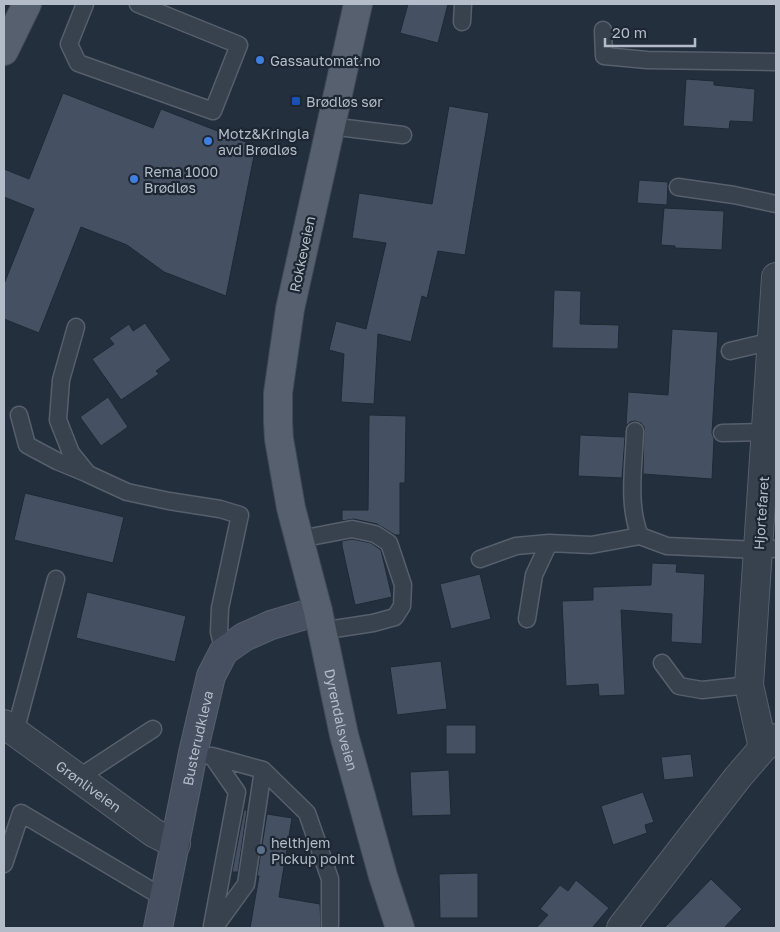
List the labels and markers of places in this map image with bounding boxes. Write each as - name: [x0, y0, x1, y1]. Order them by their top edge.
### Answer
- place label: Gassautomat.no: [270, 52, 380, 69]
- marker: Gassautomat.no: [254, 54, 266, 66]
- place label: Brødløs sør: [306, 93, 383, 110]
- marker: Brødløs sør: [290, 95, 302, 107]
- place label: Motz&Kringla avd Brødløs: [218, 125, 309, 158]
- marker: Motz&Kringla avd Brødløs: [202, 135, 214, 147]
- place label: Rema 1000 Brødløs: [144, 163, 218, 196]
- marker: Rema 1000 Brødløs: [128, 173, 140, 185]
- place label: helthjem Pickup point: [271, 834, 355, 867]
- marker: helthjem Pickup point: [255, 844, 267, 856]

